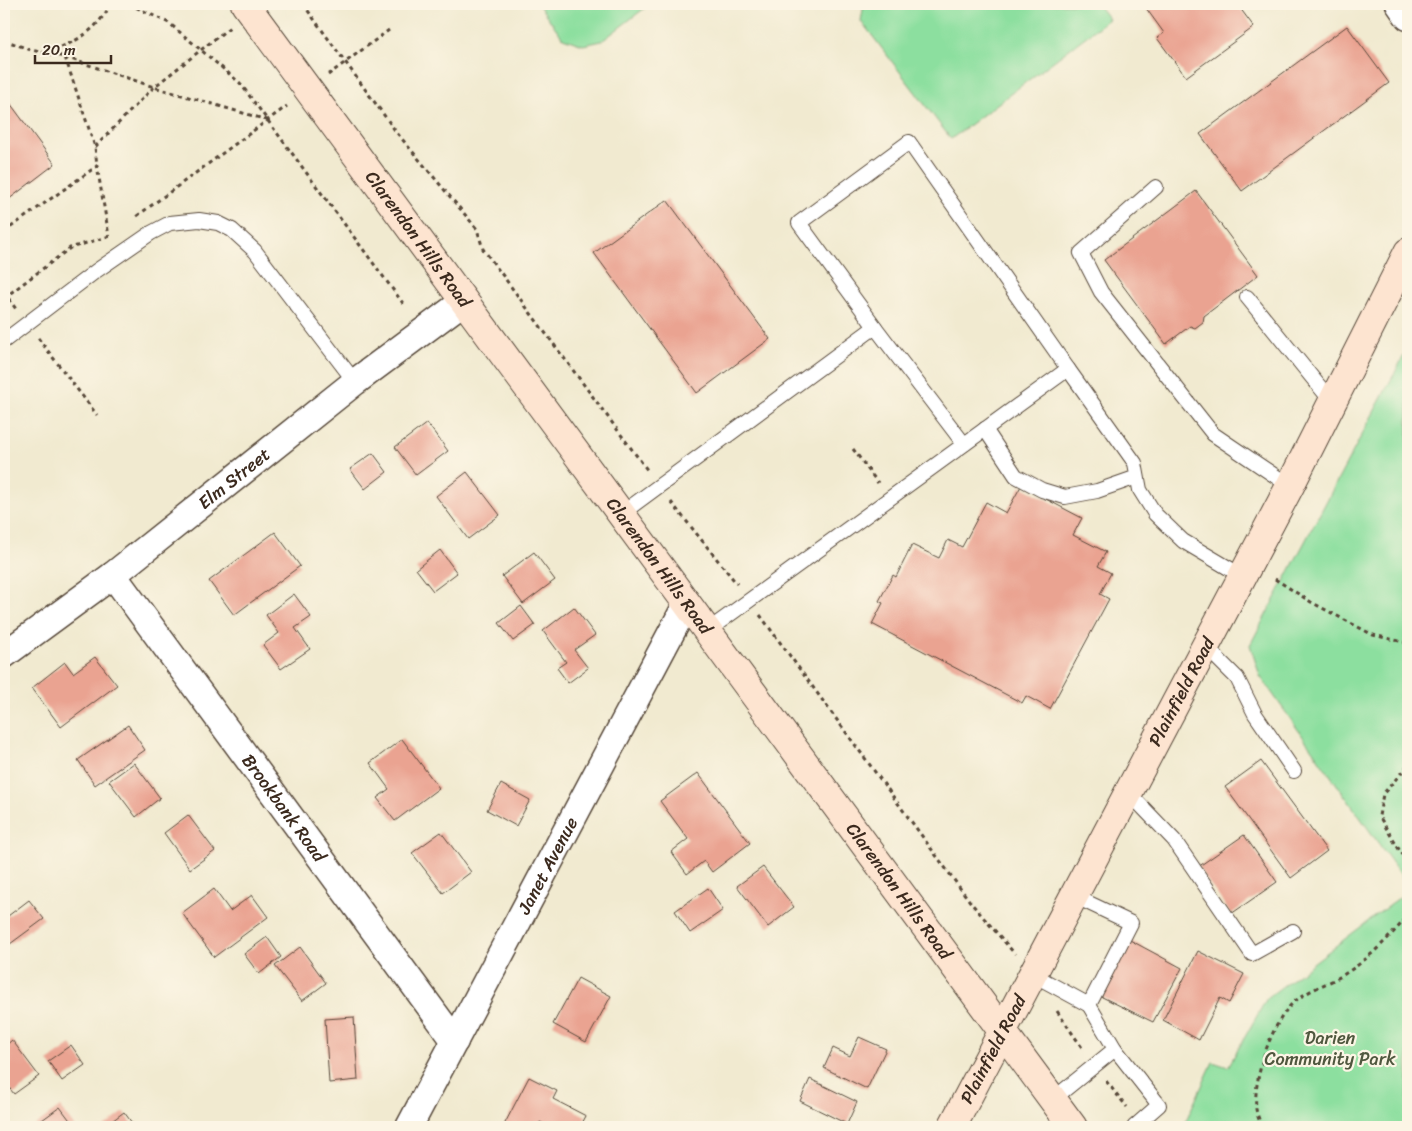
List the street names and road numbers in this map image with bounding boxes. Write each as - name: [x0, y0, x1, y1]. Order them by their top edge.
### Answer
- street label: Clarendon Hills Road: [357, 163, 481, 316]
- street label: Elm Street: [190, 439, 278, 518]
- street label: Clarendon Hills Road: [598, 490, 722, 643]
- street label: Plainfield Road: [1139, 630, 1224, 752]
- street label: Brookbank Road: [233, 747, 336, 870]
- street label: Janet Avenue: [508, 811, 587, 921]
- street label: Clarendon Hills Road: [837, 815, 961, 968]
- street label: Plainfield Road: [951, 987, 1036, 1110]

